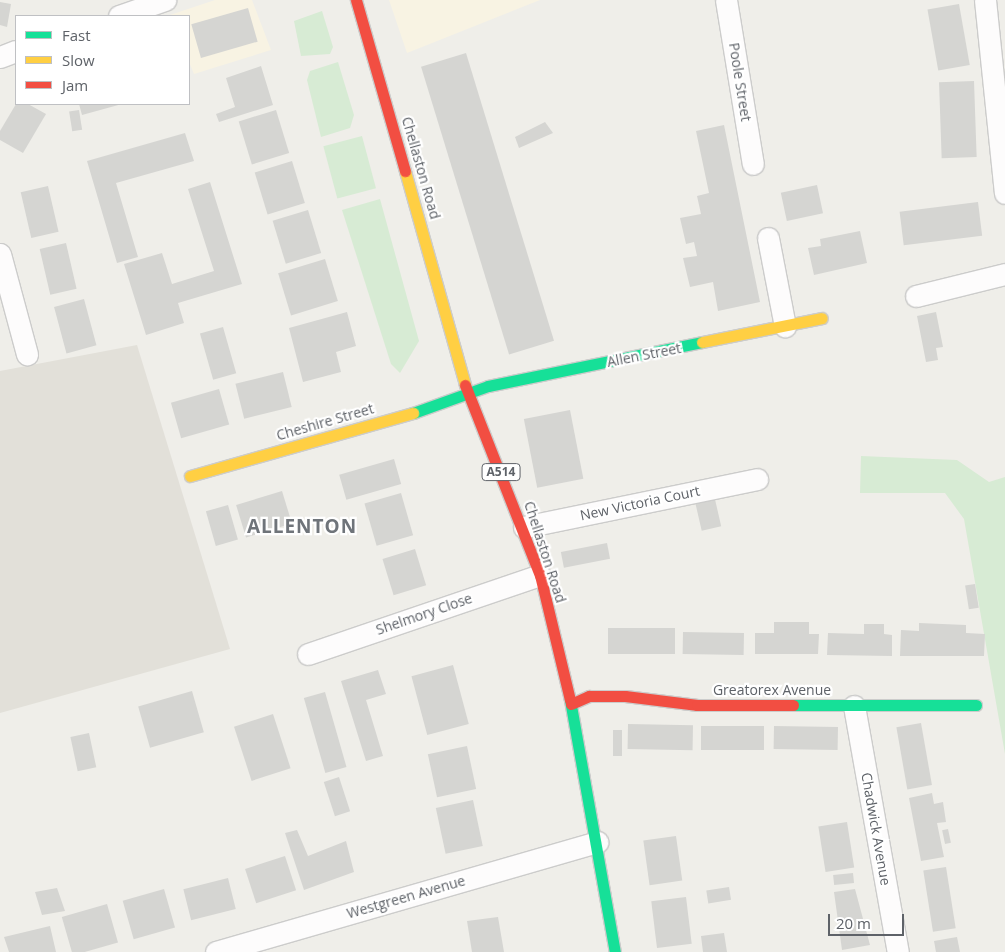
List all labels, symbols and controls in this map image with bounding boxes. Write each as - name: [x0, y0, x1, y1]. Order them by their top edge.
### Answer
- legend: [15, 15, 190, 105]
- text: Fast: [62, 25, 91, 45]
- street label: Poole Street: [725, 41, 755, 123]
- text: Slow: [62, 50, 95, 70]
- text: Jam: [62, 75, 88, 95]
- street label: Chellaston Road: [398, 115, 444, 221]
- street label: Allen Street: [606, 340, 682, 370]
- street label: Cheshire Street: [274, 400, 376, 444]
- road number: A514: [481, 462, 521, 482]
- street label: New Victoria Court: [579, 482, 701, 524]
- street label: Chellaston Road: [521, 499, 569, 605]
- district label: ALLENTON: [246, 516, 358, 538]
- street label: Shelmory Close: [374, 590, 474, 638]
- street label: Greatorex Avenue: [713, 682, 831, 698]
- street label: Chadwick Avenue: [858, 771, 894, 887]
- street label: Westgreen Avenue: [345, 872, 467, 922]
- scale bar: [830, 904, 906, 936]
- text: 20 m: [836, 913, 871, 933]

